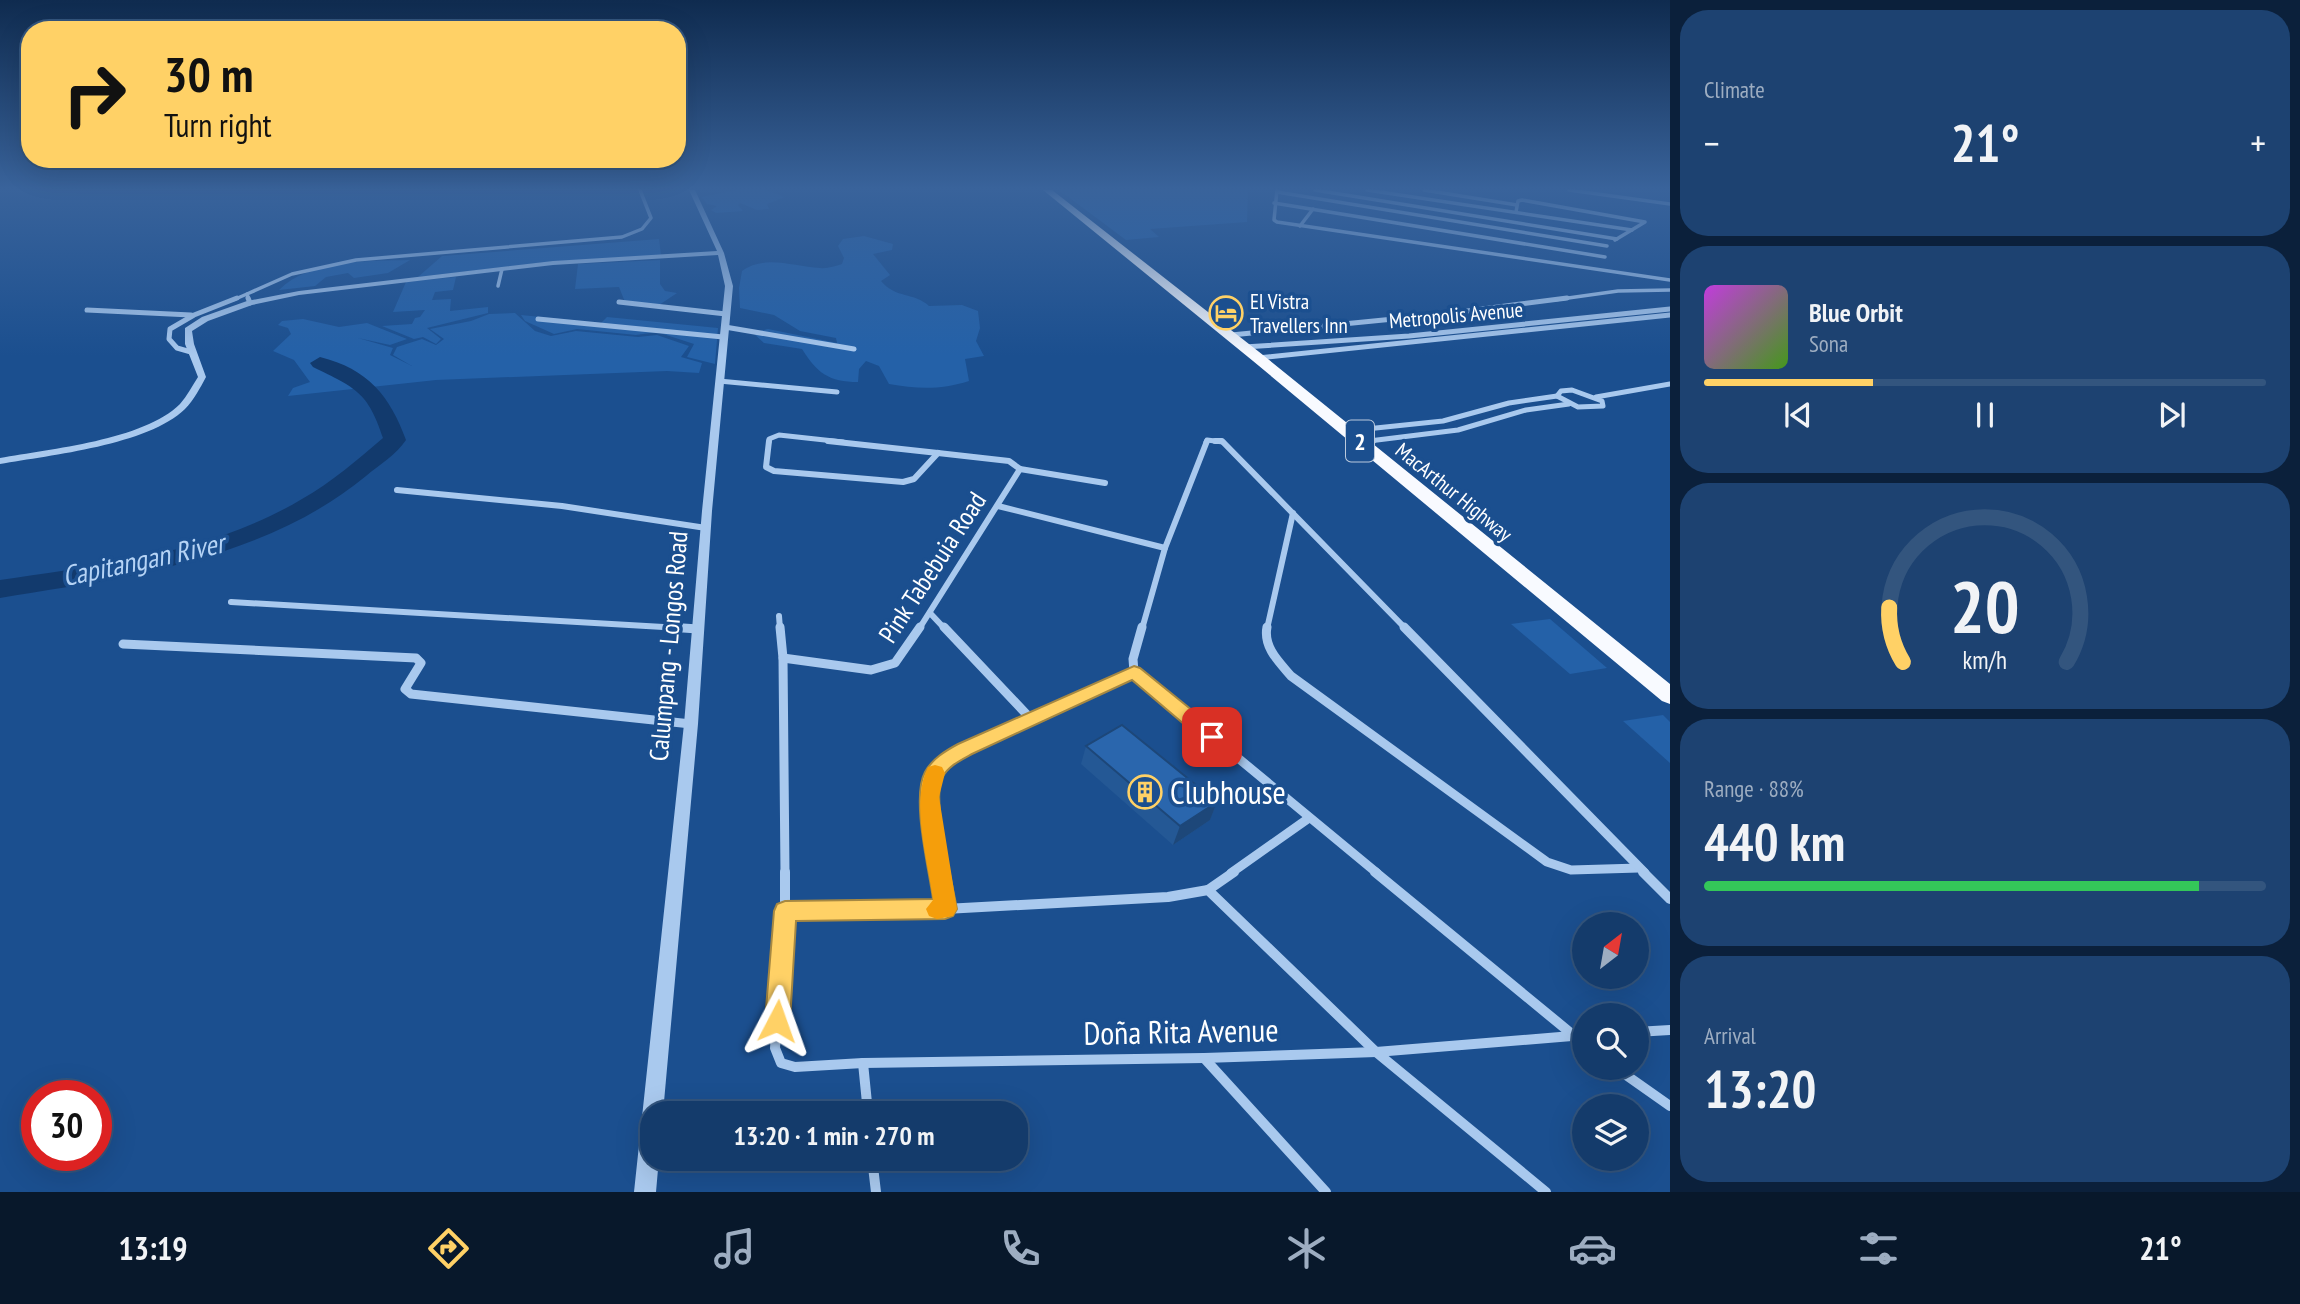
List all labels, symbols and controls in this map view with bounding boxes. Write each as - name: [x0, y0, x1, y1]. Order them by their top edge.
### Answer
- text: 30 m: [164, 42, 253, 106]
- icon: right: [49, 49, 140, 140]
- text: Climate: [1704, 75, 1765, 104]
- text: Turn right: [164, 104, 272, 146]
- text: 21°: [1951, 109, 2019, 176]
- text: −: [1704, 118, 1720, 167]
- text: +: [2250, 118, 2266, 167]
- place label: El Vistra Travellers Inn: [1250, 288, 1348, 339]
- hotel icon: El Vistra Travellers Inn: [1207, 294, 1245, 332]
- street label: Metropolis Avenue: [1388, 296, 1524, 334]
- text: Blue Orbit: [1809, 296, 1903, 329]
- text: Sona: [1809, 329, 1848, 358]
- icon: previous: [1779, 396, 1817, 434]
- icon: pause: [1966, 396, 2004, 434]
- icon: next: [2153, 396, 2191, 434]
- road number: 2: [1346, 420, 1374, 462]
- street label: MacArthur Highway: [1390, 437, 1518, 547]
- street label: Pink Tabebuia Road: [871, 485, 993, 649]
- water label: Capitangan River: [59, 523, 231, 594]
- street label: Calumpang - Longos Road: [642, 530, 694, 762]
- text: 20: [1950, 558, 2020, 652]
- text: km/h: [1963, 644, 2007, 676]
- pin: [1182, 707, 1242, 767]
- icon: arrive: [1193, 718, 1231, 756]
- place label: Clubhouse: [1170, 771, 1286, 813]
- building icon: Clubhouse: [1126, 773, 1164, 811]
- text: Range · 88%: [1704, 774, 1804, 803]
- text: 440 km: [1704, 808, 1845, 875]
- north arrow: [1572, 912, 1648, 989]
- map controls: [1572, 912, 1649, 1171]
- position arrow: [740, 984, 814, 1058]
- button: search: [1572, 1003, 1649, 1080]
- street label: Doña Rita Avenue: [1083, 1008, 1279, 1054]
- text: Arrival: [1704, 1021, 1756, 1050]
- text: 13:20: [1704, 1055, 1816, 1122]
- speed limit sign: 30: [21, 1080, 112, 1171]
- button: layers: [1572, 1094, 1649, 1171]
- text: 13:20 · 1 min · 270 m: [734, 1119, 934, 1152]
- icon: directions: [424, 1224, 473, 1273]
- icon: music: [710, 1224, 759, 1273]
- icon: phone: [996, 1224, 1045, 1273]
- icon: climate: [1282, 1224, 1331, 1273]
- icon: car: [1568, 1224, 1617, 1273]
- icon: filters: [1854, 1224, 1903, 1273]
- text: 13:19: [118, 1227, 188, 1269]
- text: 21°: [2139, 1227, 2182, 1269]

